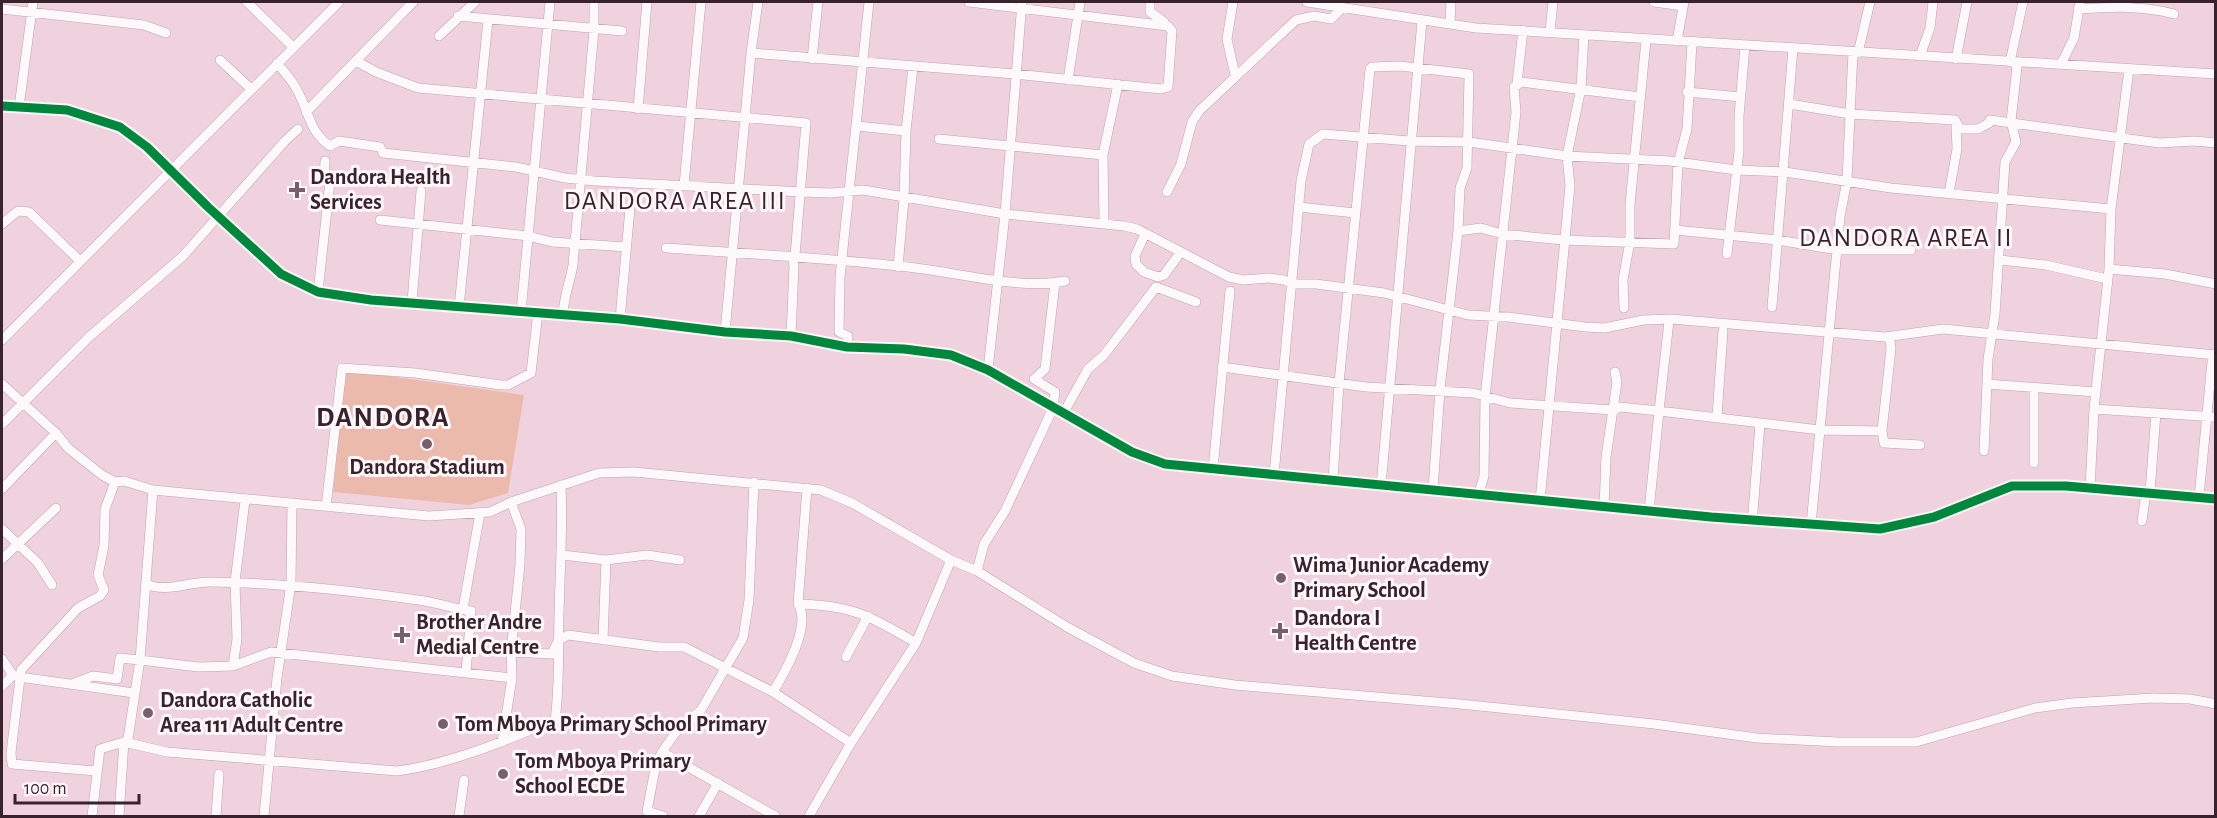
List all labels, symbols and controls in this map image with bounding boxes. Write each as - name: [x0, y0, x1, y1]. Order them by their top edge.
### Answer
- place label: Dandora Health Services: [310, 166, 451, 213]
- marker: Dandora Health Services: [288, 181, 306, 199]
- district label: DANDORA AREA III: [564, 188, 786, 214]
- district label: DANDORA AREA II: [1799, 225, 2013, 251]
- district label: DANDORA: [316, 404, 450, 432]
- marker: Dandora Stadium: [420, 437, 434, 451]
- place label: Dandora Stadium: [349, 456, 505, 478]
- place label: Wima Junior Academy Primary School: [1293, 554, 1489, 602]
- marker: Wima Junior Academy Primary School: [1274, 571, 1288, 585]
- place label: Dandora I Health Centre: [1294, 607, 1417, 654]
- place label: Brother Andre Medial Centre: [416, 611, 542, 658]
- marker: Dandora I Health Centre: [1271, 622, 1289, 640]
- marker: Brother Andre Medial Centre: [393, 626, 411, 644]
- place label: Dandora Catholic Area 111 Adult Centre: [160, 689, 343, 736]
- marker: Dandora Catholic Area 111 Adult Centre: [141, 706, 155, 720]
- place label: Tom Mboya Primary School Primary: [455, 713, 767, 736]
- marker: Tom Mboya Primary School Primary: [436, 717, 450, 731]
- place label: Tom Mboya Primary School ECDE: [515, 750, 691, 797]
- scale bar: [15, 767, 140, 805]
- marker: Tom Mboya Primary School ECDE: [496, 767, 510, 781]
- text: 100 m: [24, 780, 67, 798]

